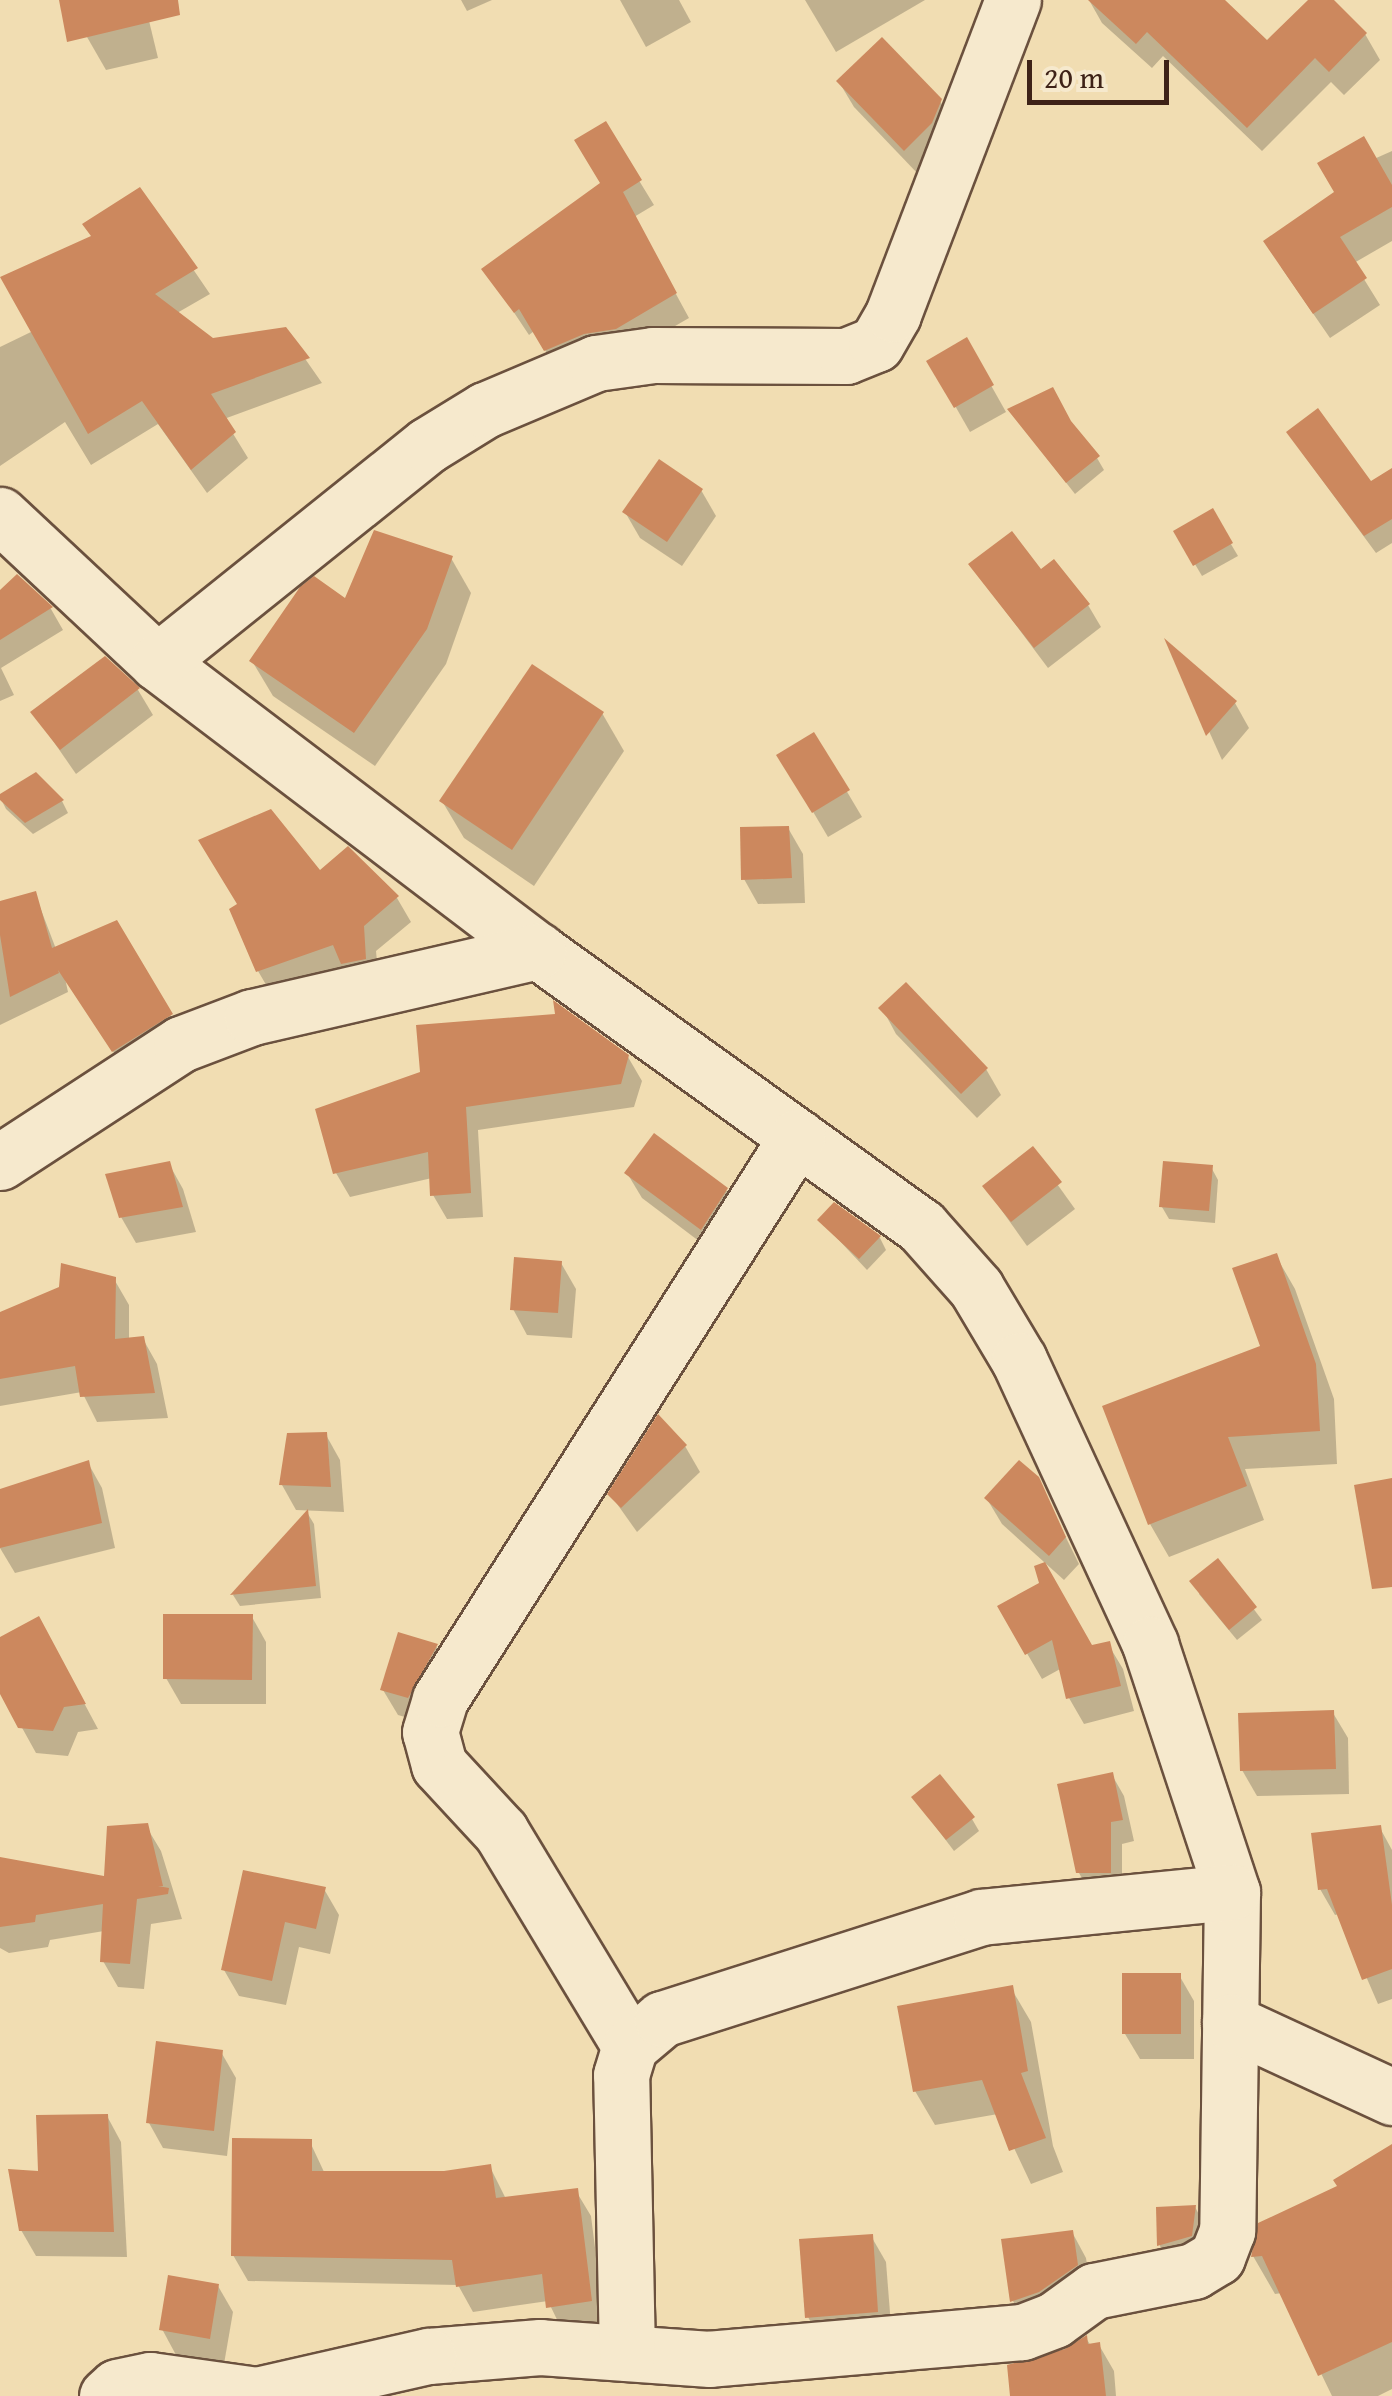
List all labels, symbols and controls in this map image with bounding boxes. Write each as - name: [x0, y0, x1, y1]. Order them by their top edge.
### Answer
- scale bar: [1032, 40, 1174, 102]
- text: 20 m: [1044, 55, 1104, 99]

